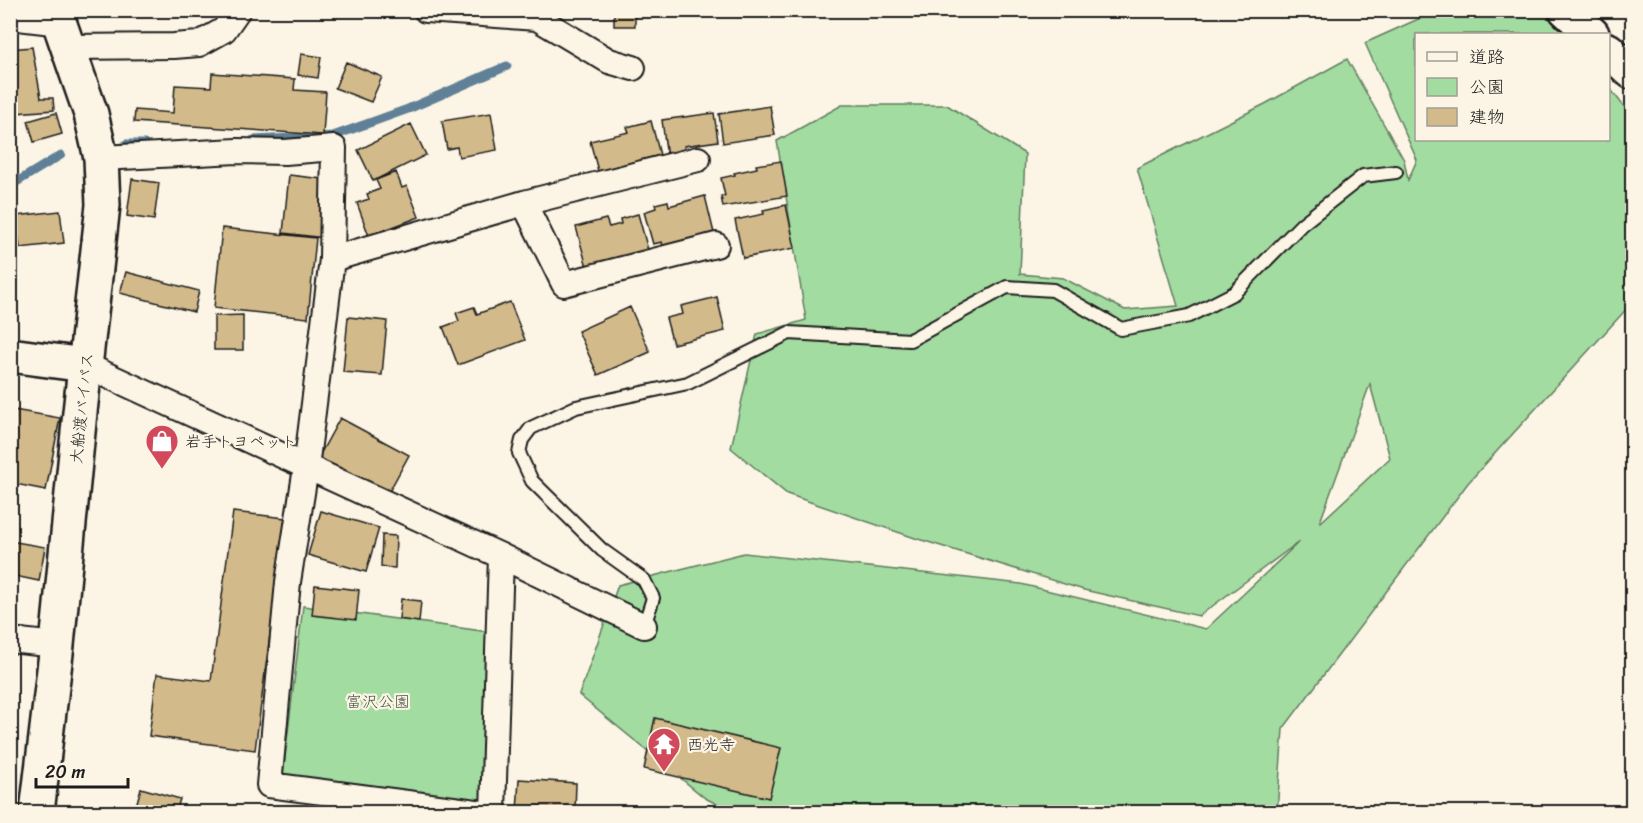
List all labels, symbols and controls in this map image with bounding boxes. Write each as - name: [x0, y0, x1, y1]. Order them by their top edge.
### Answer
- legend: [1415, 33, 1610, 141]
- text: 道路: [1469, 41, 1505, 73]
- text: 公園: [1469, 71, 1505, 103]
- text: 建物: [1469, 101, 1505, 133]
- street label: 大船渡バイパス: [61, 351, 102, 465]
- shop icon: 岩手トヨペット: [144, 423, 180, 470]
- place label: 岩手トヨペット: [185, 427, 297, 456]
- park label: 富沢公園: [346, 687, 410, 716]
- temple icon: 西光寺: [646, 726, 682, 773]
- place label: 西光寺: [687, 730, 735, 759]
- scale bar: [36, 751, 128, 789]
- text: 20 m: [45, 756, 85, 788]

